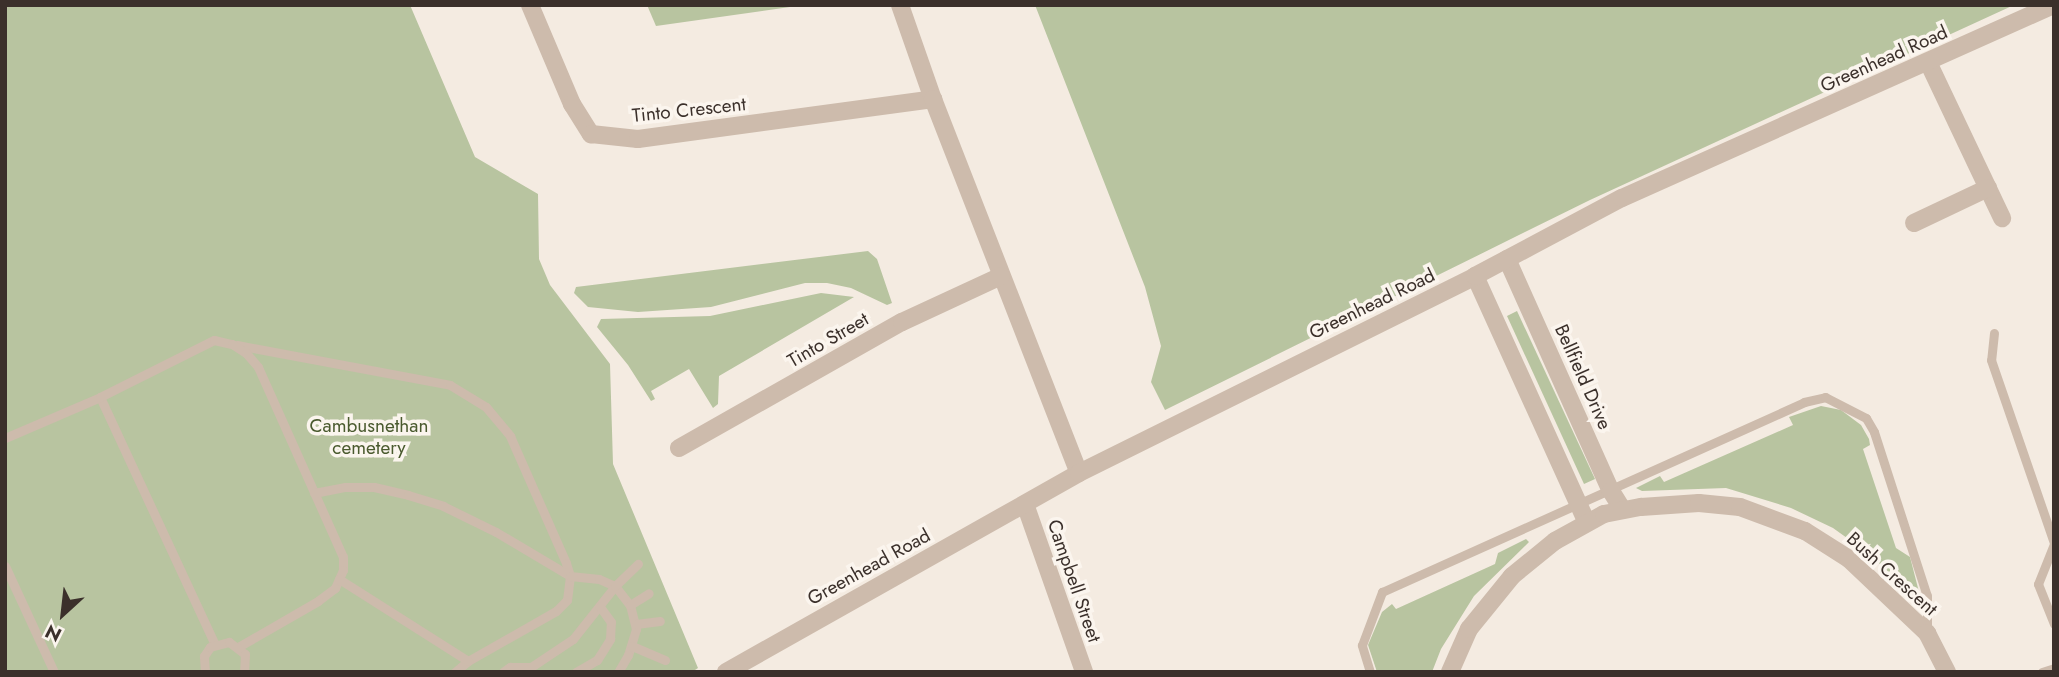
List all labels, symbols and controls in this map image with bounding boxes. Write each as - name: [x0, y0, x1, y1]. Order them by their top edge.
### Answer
- street label: Greenhead Road: [1817, 21, 1951, 97]
- street label: Tinto Crescent: [631, 93, 747, 127]
- street label: Greenhead Road: [1305, 264, 1439, 344]
- street label: Tinto Street: [783, 308, 873, 372]
- street label: Bellfield Drive: [1550, 321, 1616, 433]
- park label: Cambusnethan cemetery: [310, 415, 428, 459]
- street label: Campbell Street: [1042, 517, 1106, 645]
- street label: Greenhead Road: [804, 524, 934, 610]
- street label: Bush Crescent: [1842, 527, 1942, 621]
- north arrow: [28, 579, 98, 649]
- text: N: [40, 618, 66, 649]

